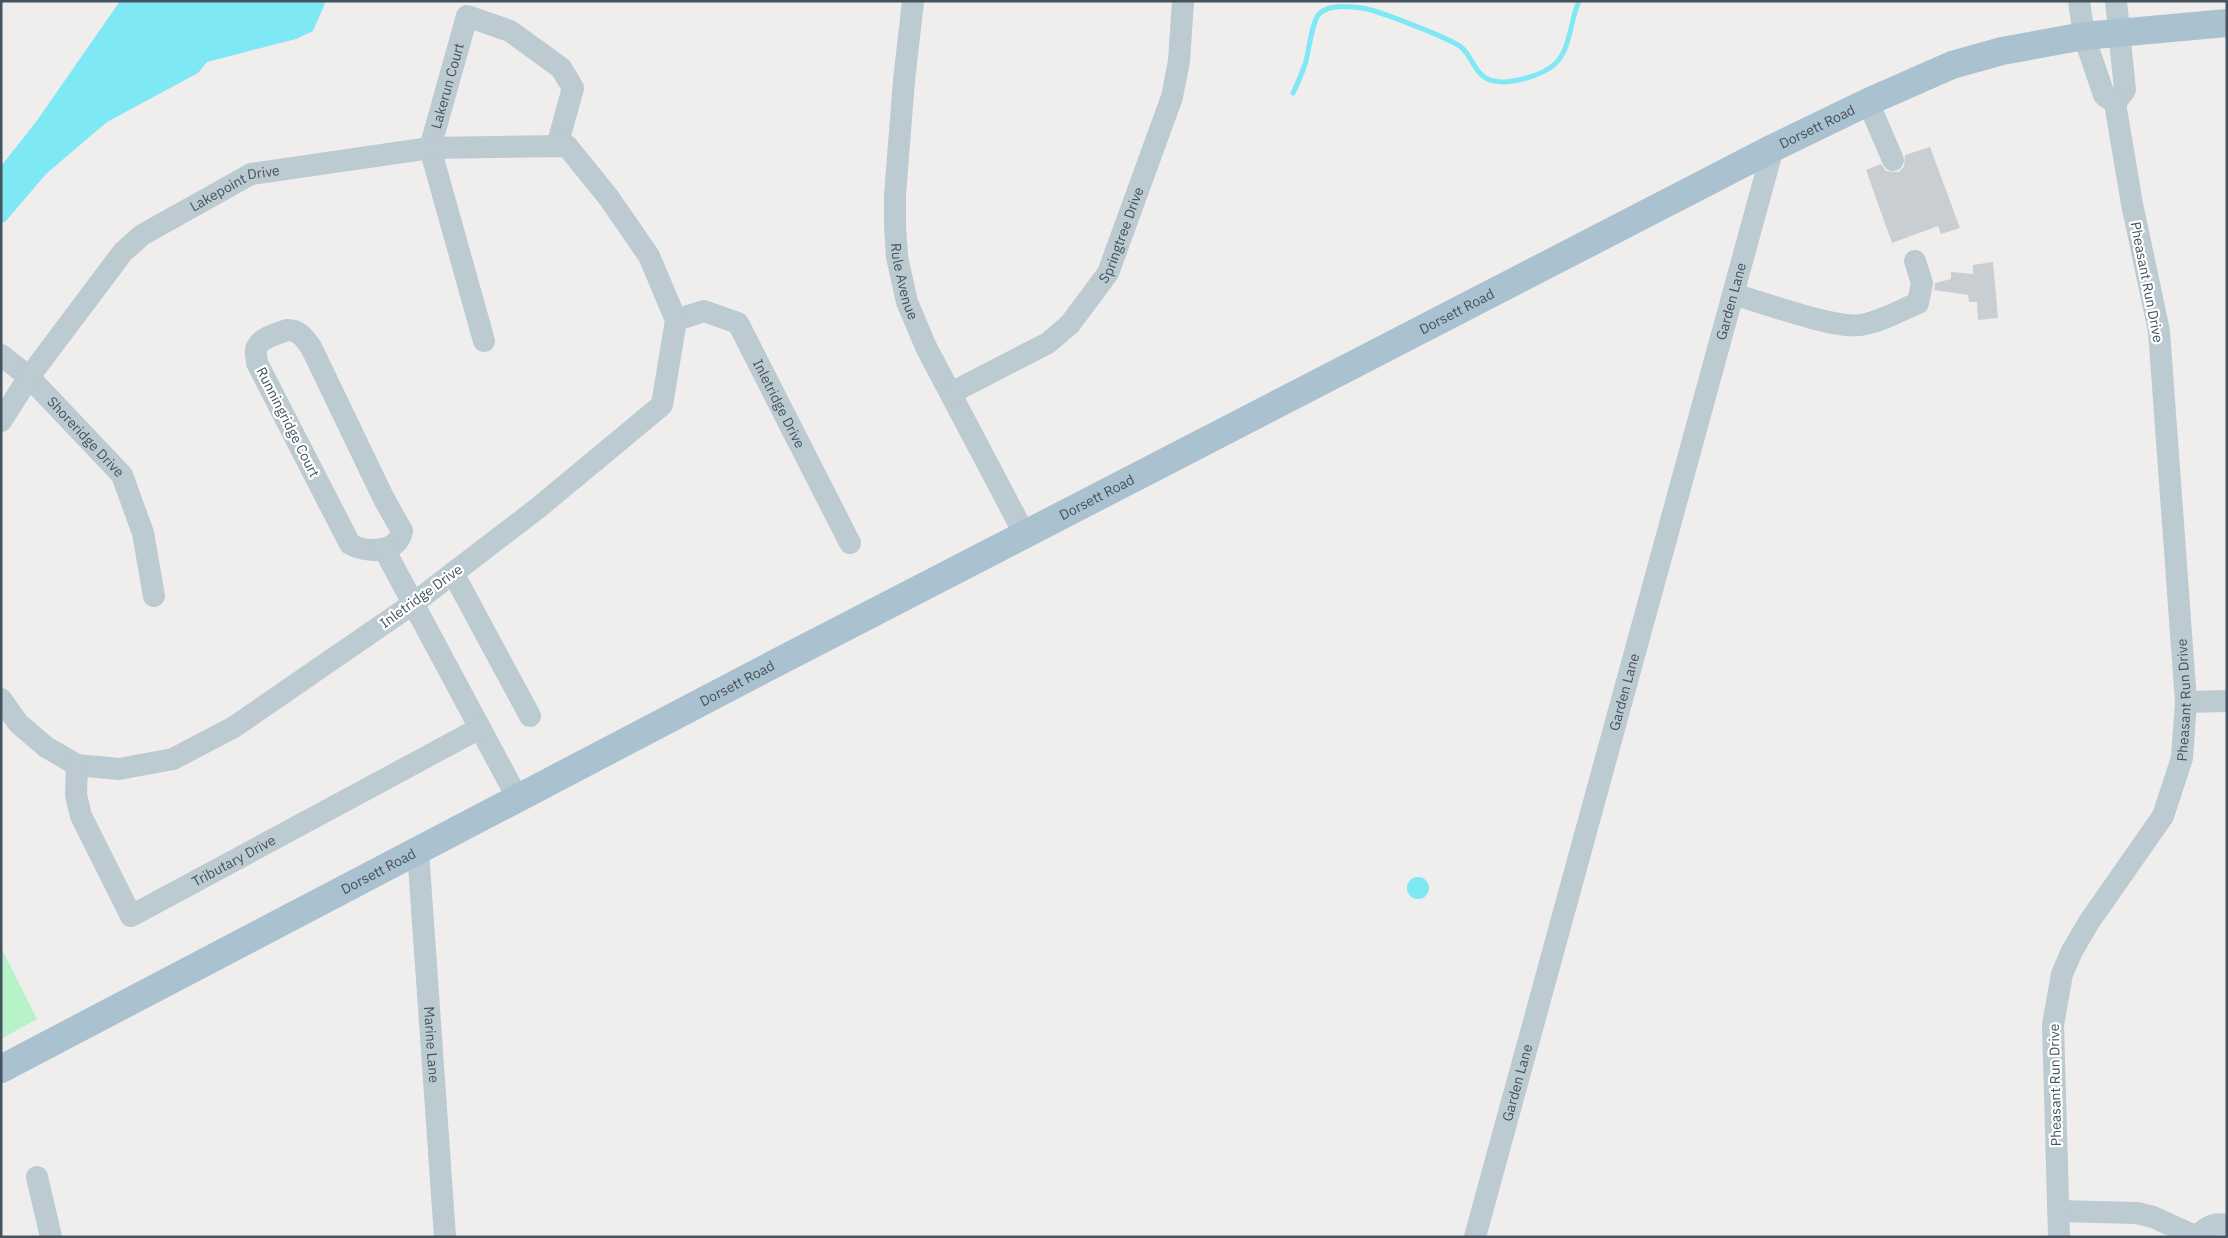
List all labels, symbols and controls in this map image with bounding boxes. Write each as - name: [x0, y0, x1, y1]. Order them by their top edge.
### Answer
- street label: Lakerun Court: [427, 41, 468, 131]
- street label: Dorsett Road: [1776, 101, 1858, 153]
- street label: Lakepoint Drive: [187, 161, 281, 215]
- street label: Springtree Drive: [1094, 184, 1148, 287]
- street label: Pheasant Run Drive: [2126, 220, 2168, 344]
- street label: Rule Avenue: [887, 242, 923, 323]
- street label: Garden Lane: [1712, 260, 1750, 342]
- street label: Dorsett Road: [1416, 285, 1497, 338]
- street label: Inletridge Drive: [749, 356, 809, 452]
- street label: Runningridge Court: [252, 364, 324, 480]
- street label: Shoreridge Drive: [43, 393, 128, 481]
- street label: Dorsett Road: [1056, 470, 1137, 524]
- street label: Inletridge Drive: [376, 560, 466, 632]
- street label: Pheasant Run Drive: [2172, 638, 2195, 762]
- street label: Garden Lane: [1605, 651, 1643, 733]
- street label: Dorsett Road: [697, 656, 778, 710]
- street label: Tributary Drive: [189, 831, 279, 891]
- street label: Dorsett Road: [338, 844, 419, 898]
- street label: Marine Lane: [420, 1006, 443, 1084]
- street label: Pheasant Run Drive: [2045, 1023, 2065, 1147]
- street label: Garden Lane: [1498, 1042, 1536, 1123]

